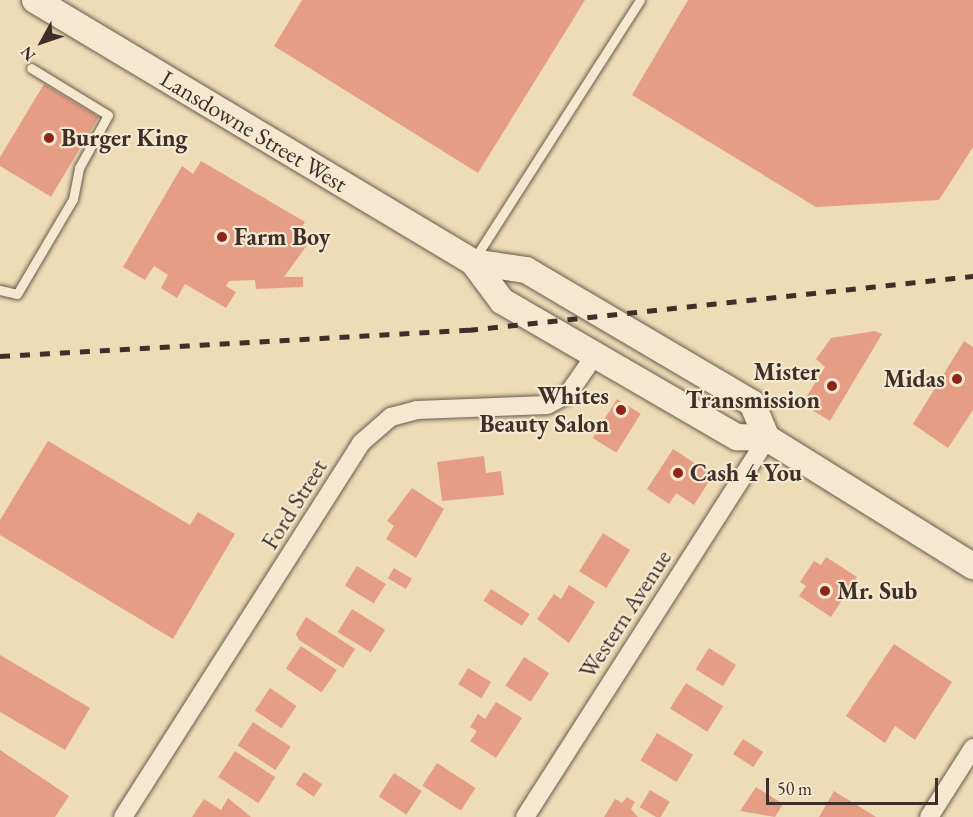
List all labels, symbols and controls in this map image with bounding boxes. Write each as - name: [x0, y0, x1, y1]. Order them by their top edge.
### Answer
- north arrow: [12, 12, 72, 72]
- text: N: [16, 42, 40, 66]
- street label: Lansdowne Street West: [155, 64, 353, 198]
- place label: Burger King: [61, 124, 188, 152]
- marker: Burger King: [42, 131, 56, 145]
- place label: Farm Boy: [234, 223, 330, 251]
- marker: Farm Boy: [215, 230, 229, 244]
- place label: Mister Transmission: [686, 358, 820, 414]
- place label: Midas: [883, 365, 945, 393]
- marker: Midas: [950, 372, 964, 386]
- marker: Mister Transmission: [825, 379, 839, 393]
- place label: Whites Beauty Salon: [480, 382, 609, 438]
- marker: Whites Beauty Salon: [614, 403, 628, 417]
- street label: Ford Street: [255, 453, 333, 555]
- place label: Cash 4 You: [690, 459, 802, 487]
- marker: Cash 4 You: [671, 466, 685, 480]
- street label: Western Avenue: [573, 544, 677, 684]
- place label: Mr. Sub: [837, 577, 917, 605]
- marker: Mr. Sub: [818, 584, 832, 598]
- scale bar: [769, 766, 942, 804]
- text: 50 m: [777, 777, 812, 800]

